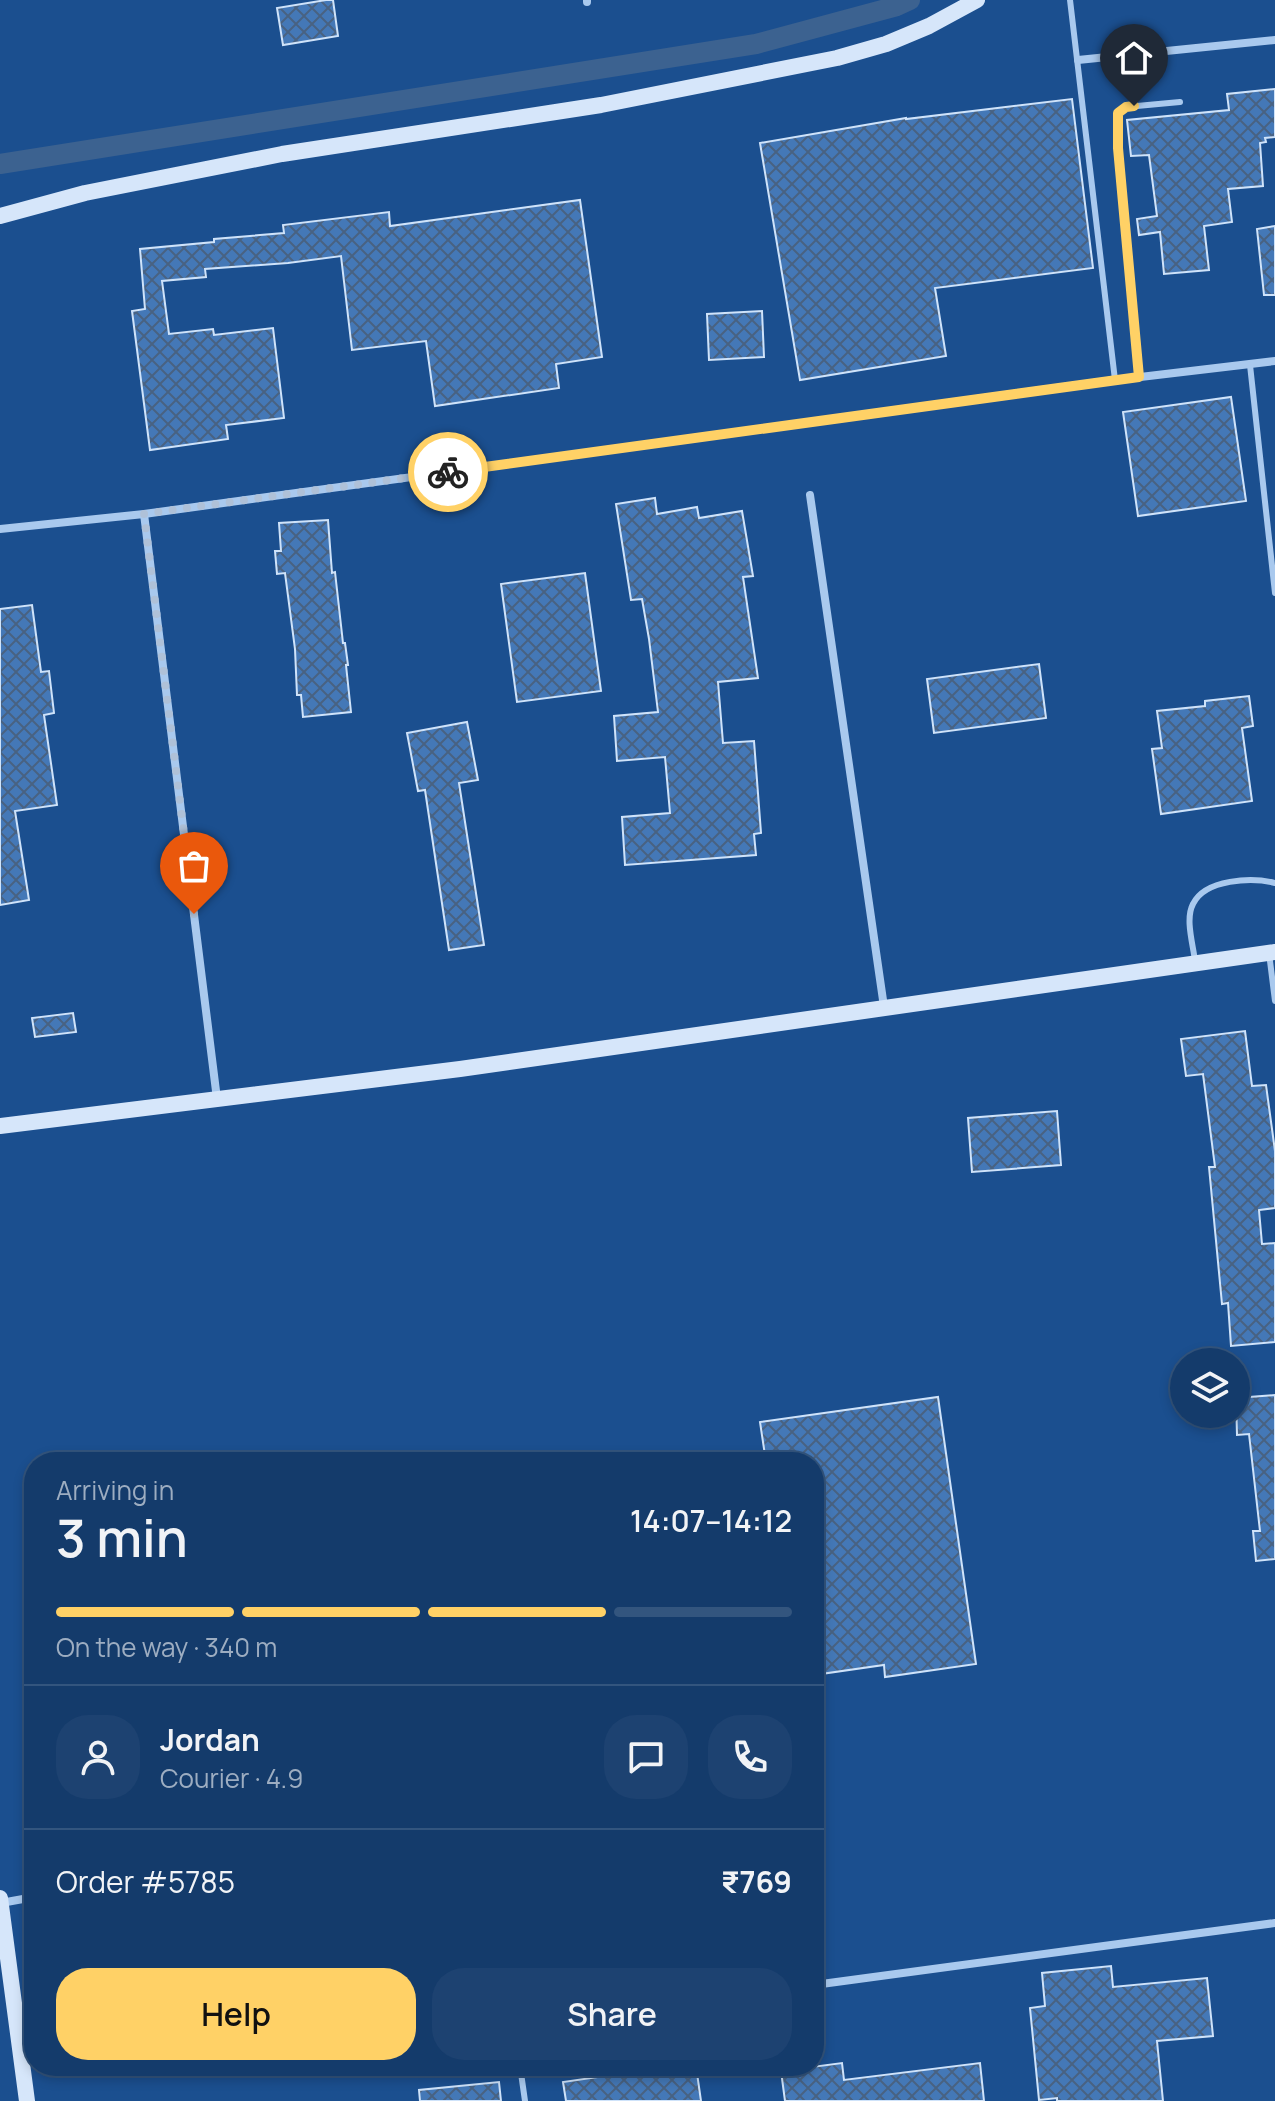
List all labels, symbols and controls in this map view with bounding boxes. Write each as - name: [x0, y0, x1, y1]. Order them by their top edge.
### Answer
- pin: [1100, 24, 1168, 106]
- icon: home: [1112, 36, 1156, 80]
- courier: [408, 432, 488, 512]
- icon: bike: [426, 450, 470, 494]
- pin: [160, 832, 228, 914]
- icon: bag: [172, 844, 216, 888]
- map controls: [1170, 1348, 1250, 1428]
- button: layers: [1170, 1348, 1250, 1428]
- text: Arriving in: [56, 1472, 174, 1508]
- text: 14:07–14:12: [630, 1500, 792, 1541]
- text: 3 min: [56, 1502, 188, 1573]
- text: On the way · 340 m: [56, 1629, 277, 1665]
- button: person: [56, 1715, 140, 1799]
- button: chat: [604, 1715, 688, 1799]
- button: phone: [708, 1715, 792, 1799]
- text: Jordan: [160, 1719, 260, 1760]
- text: Courier · 4.9: [160, 1760, 303, 1796]
- text: Order #5785: [56, 1861, 235, 1902]
- text: ₹769: [721, 1861, 792, 1902]
- button: Help: [56, 1968, 416, 2060]
- button: Share: [432, 1968, 792, 2060]

